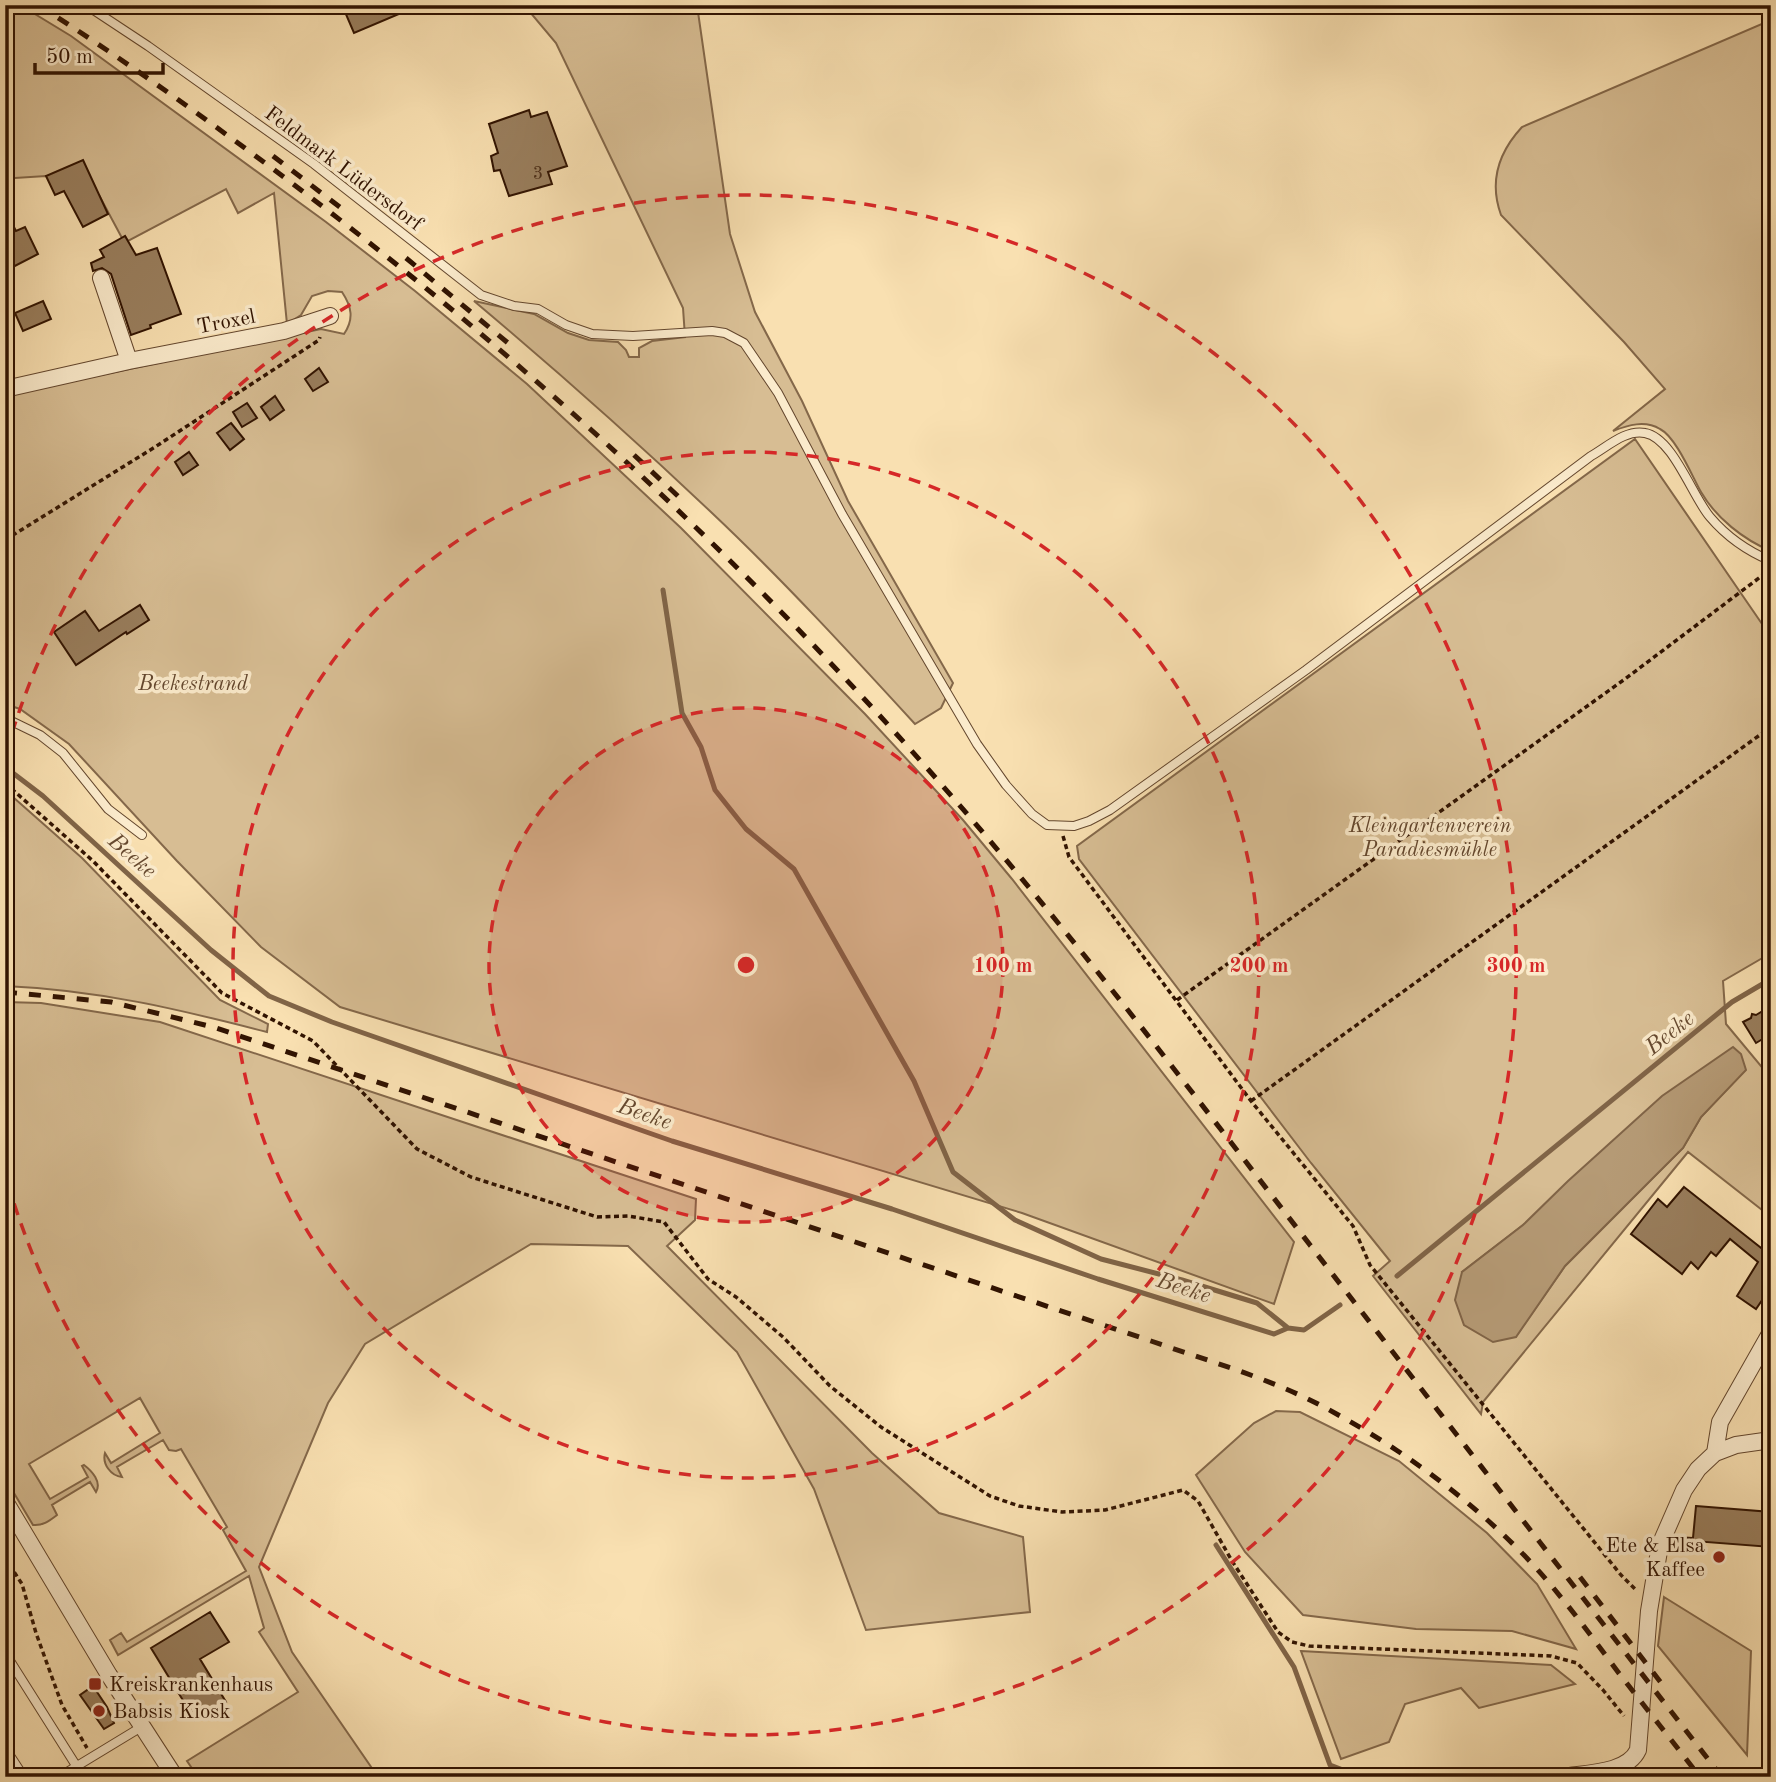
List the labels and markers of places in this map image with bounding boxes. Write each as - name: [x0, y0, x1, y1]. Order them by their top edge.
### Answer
- centre of rings: [734, 953, 758, 977]
- place label: Ete & Elsa Kaffee: [1606, 1536, 1705, 1581]
- marker: Ete & Elsa Kaffee: [1711, 1549, 1727, 1565]
- place label: Kreiskrankenhaus: [109, 1675, 273, 1696]
- marker: Kreiskrankenhaus: [87, 1676, 103, 1692]
- place label: Babsis Kiosk: [113, 1702, 230, 1723]
- marker: Babsis Kiosk: [91, 1703, 107, 1719]

